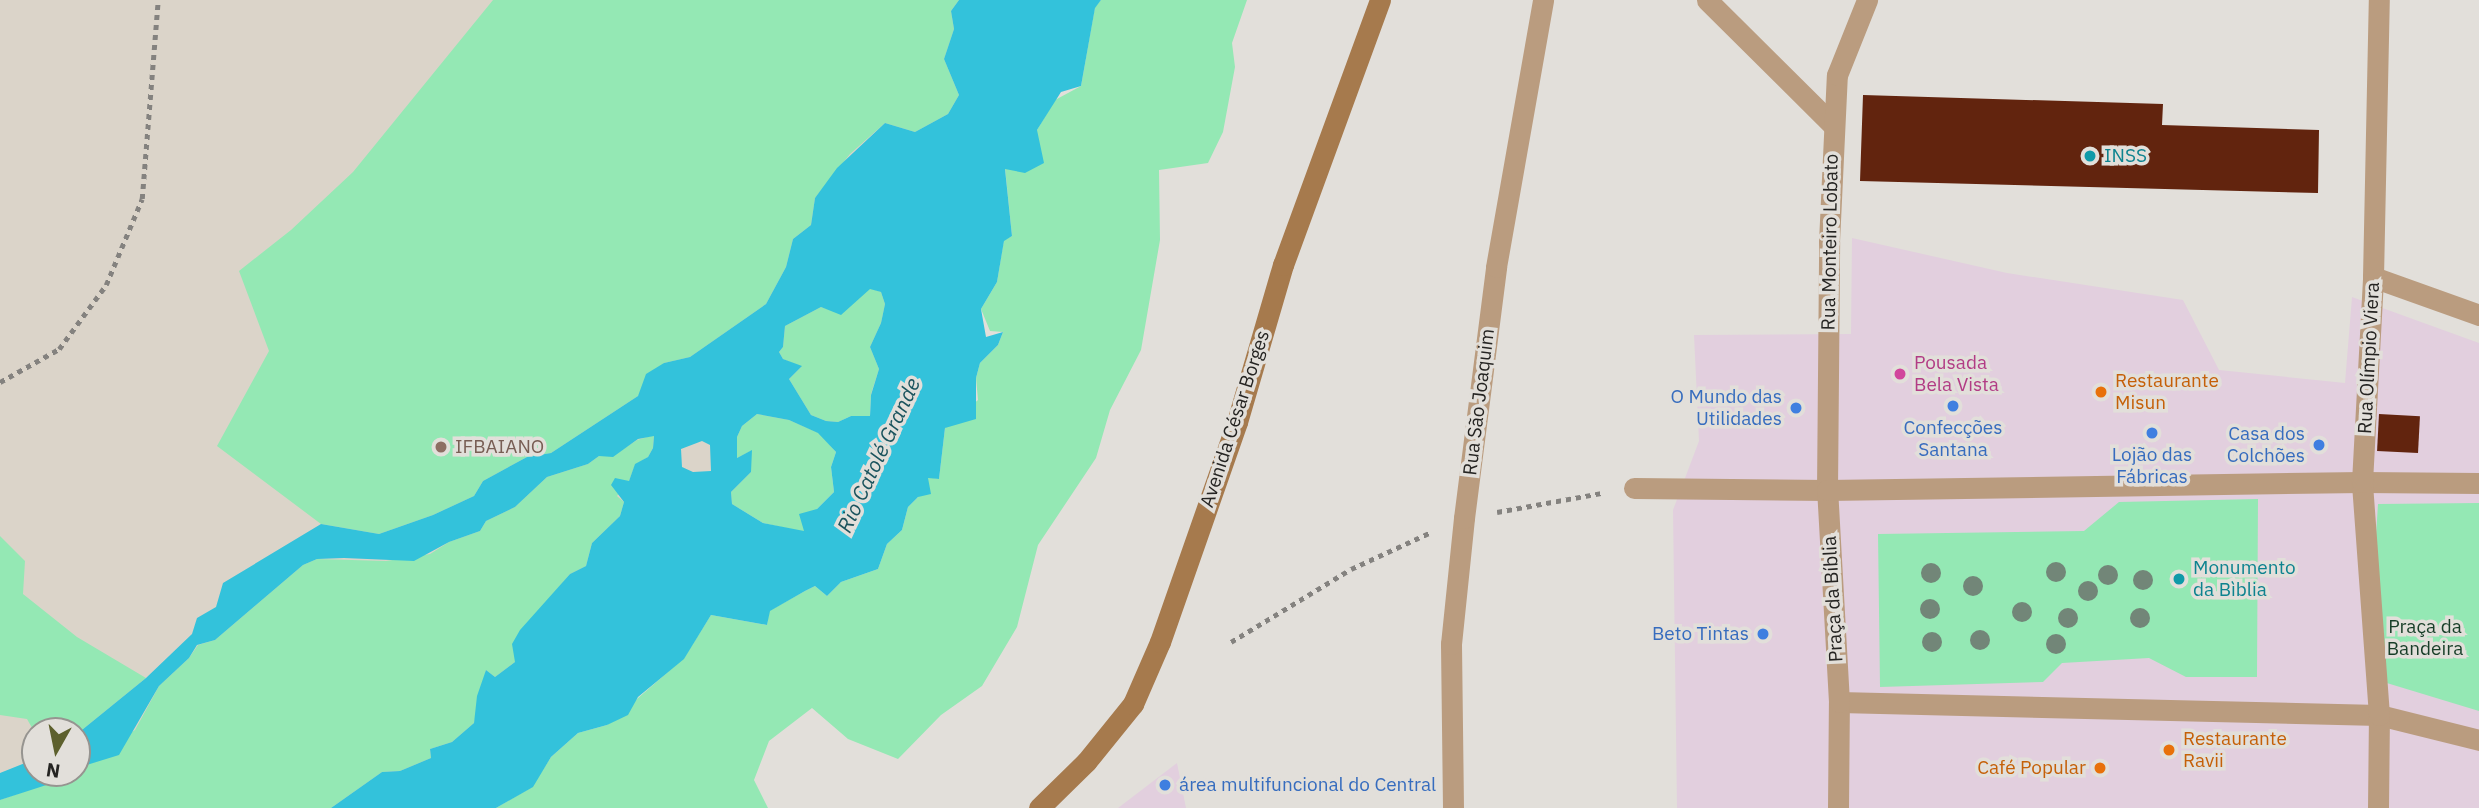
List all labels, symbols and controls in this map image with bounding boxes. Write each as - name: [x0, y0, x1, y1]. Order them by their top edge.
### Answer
- place label: INSS: [2104, 145, 2147, 167]
- marker: INSS: [2082, 148, 2098, 164]
- street label: Rua Monteiro Lobato: [1817, 154, 1843, 330]
- street label: Rua Olímpio Viera: [2354, 281, 2384, 435]
- street label: Rua São Joaquim: [1459, 327, 1499, 477]
- street label: Avenida César Borges: [1196, 328, 1274, 510]
- place label: Pousada Bela Vista: [1914, 352, 1999, 396]
- marker: Pousada Bela Vista: [1892, 366, 1908, 382]
- place label: Restaurante Misun: [2115, 370, 2219, 414]
- water label: Rio Catolé Grande: [831, 374, 925, 536]
- marker: Restaurante Misun: [2093, 384, 2109, 400]
- place label: O Mundo das Utilidades: [1670, 386, 1782, 430]
- marker: Confecções Santana: [1945, 398, 1961, 414]
- marker: O Mundo das Utilidades: [1788, 400, 1804, 416]
- place label: Confecções Santana: [1904, 417, 2002, 461]
- place label: Casa dos Colchões: [2227, 423, 2305, 467]
- marker: Lojão das Fábricas: [2144, 425, 2160, 441]
- place label: IFBAIANO: [455, 436, 544, 458]
- marker: Casa dos Colchões: [2311, 437, 2327, 453]
- marker: IFBAIANO: [433, 439, 449, 455]
- place label: Lojão das Fábricas: [2112, 444, 2192, 488]
- street label: Praça da Bíblia: [1818, 535, 1848, 663]
- place label: Monumento da Bìblia: [2193, 557, 2296, 601]
- marker: Monumento da Bìblia: [2171, 571, 2187, 587]
- park label: Praça da Bandeira: [2387, 616, 2463, 660]
- place label: Beto Tintas: [1652, 623, 1749, 645]
- marker: Beto Tintas: [1755, 626, 1771, 642]
- north arrow: [21, 717, 91, 787]
- place label: Restaurante Ravii: [2183, 728, 2287, 772]
- marker: Restaurante Ravii: [2161, 742, 2177, 758]
- place label: Café Popular: [1977, 757, 2086, 779]
- text: N: [44, 758, 62, 784]
- marker: Café Popular: [2092, 760, 2108, 776]
- place label: área multifuncional do Central: [1179, 774, 1436, 796]
- marker: área multifuncional do Central: [1157, 777, 1173, 793]

